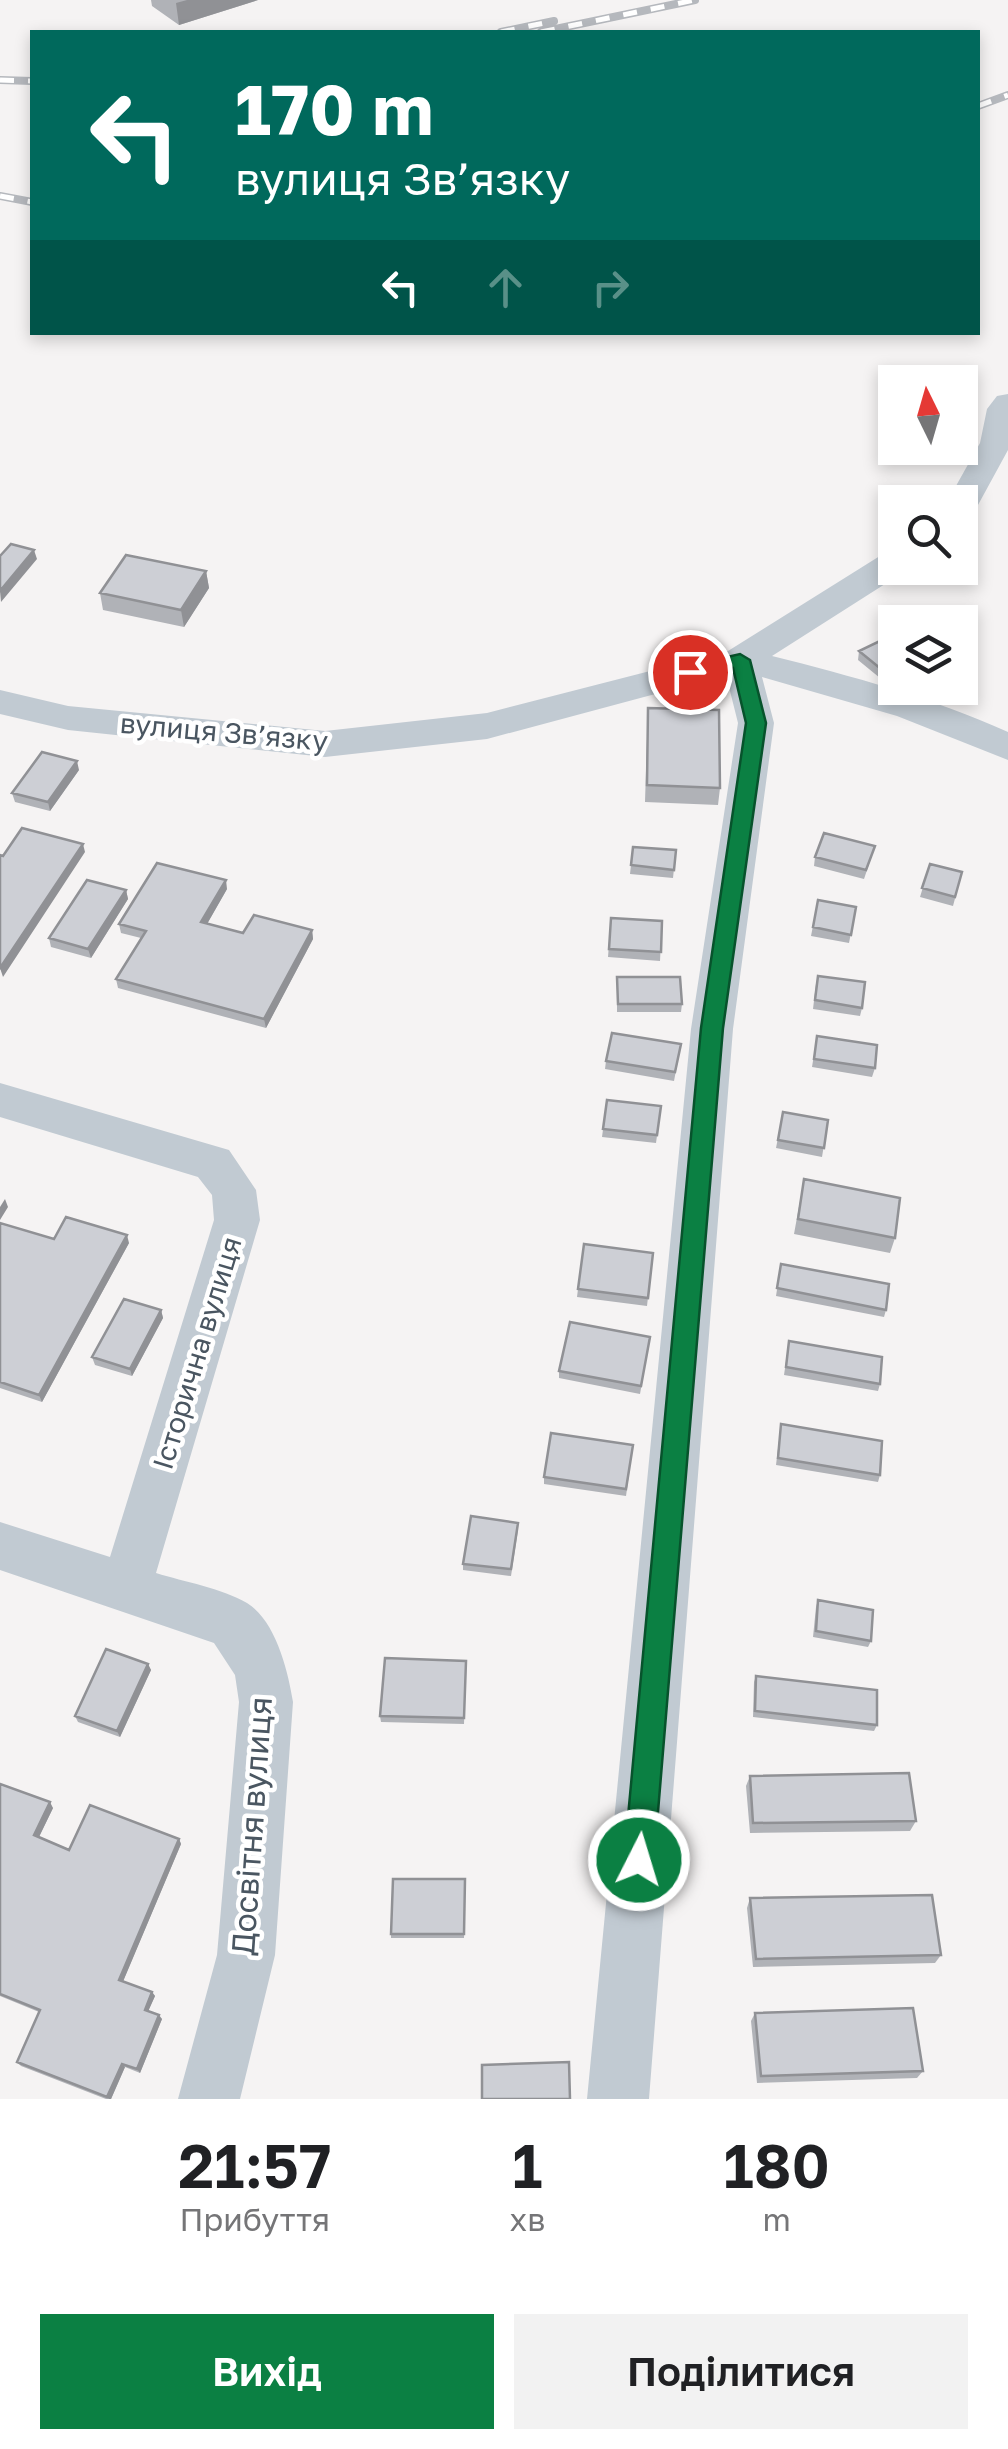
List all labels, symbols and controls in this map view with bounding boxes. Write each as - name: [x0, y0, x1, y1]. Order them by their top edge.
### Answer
- text: 170 m: [235, 66, 433, 150]
- icon: left: [70, 70, 200, 200]
- text: вулиця Звʼязку: [235, 151, 570, 205]
- icon: left: [373, 260, 428, 315]
- icon: ahead: [478, 260, 533, 315]
- icon: right: [583, 260, 638, 315]
- north arrow: [878, 365, 978, 465]
- map controls: [878, 365, 978, 705]
- button: search: [878, 485, 978, 585]
- button: layers: [878, 605, 978, 705]
- pin: [648, 630, 733, 715]
- icon: arrive: [663, 645, 718, 700]
- street label: вулиця Звʼязку: [119, 706, 330, 757]
- street label: Історична вулиця: [145, 1233, 248, 1473]
- street label: Досвітня вулиця: [223, 1695, 279, 1957]
- position arrow: [587, 1808, 691, 1912]
- text: 21:57: [178, 2129, 331, 2201]
- text: 1: [512, 2129, 543, 2201]
- text: 180: [723, 2129, 830, 2201]
- text: Прибуття: [180, 2200, 330, 2238]
- text: хв: [510, 2200, 545, 2238]
- text: m: [762, 2200, 791, 2238]
- button: Вихід: [40, 2314, 494, 2429]
- button: Поділитися: [514, 2314, 968, 2429]

